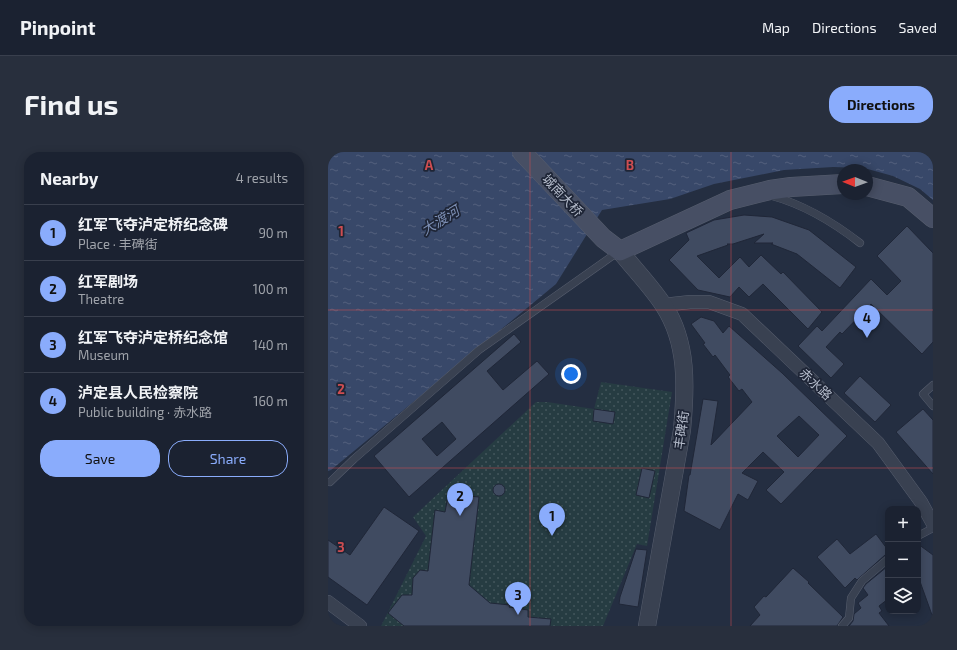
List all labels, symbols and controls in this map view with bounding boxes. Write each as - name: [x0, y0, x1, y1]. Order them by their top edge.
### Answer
- text: Pinpoint: [20, 16, 95, 39]
- text: Map: [762, 19, 790, 36]
- text: Directions: [812, 19, 877, 36]
- text: Saved: [899, 19, 937, 36]
- button: Directions: [829, 86, 933, 123]
- text: Find us: [24, 87, 118, 121]
- text: A: [425, 157, 434, 173]
- text: B: [626, 157, 634, 173]
- north arrow: [837, 164, 873, 200]
- text: Nearby: [40, 168, 98, 188]
- text: 4 results: [236, 170, 288, 186]
- street label: 城南大桥: [539, 171, 587, 219]
- water label: 大渡河: [418, 200, 465, 238]
- text: 红军飞夺泸定桥纪念碑: [78, 215, 228, 233]
- text: 1: [338, 223, 344, 239]
- text: 1: [50, 225, 56, 241]
- text: 90 m: [258, 225, 288, 241]
- text: Place · 丰碑街: [78, 236, 158, 252]
- text: 红军剧场: [78, 272, 138, 290]
- text: 2: [49, 281, 57, 297]
- text: 100 m: [253, 281, 288, 297]
- text: Theatre: [78, 291, 124, 307]
- pin: 4: [854, 305, 880, 338]
- text: 红军飞夺泸定桥纪念馆: [78, 328, 228, 346]
- text: 3: [49, 337, 57, 353]
- text: 140 m: [253, 337, 288, 353]
- text: Museum: [78, 347, 129, 363]
- your location: [561, 364, 581, 384]
- street label: 赤水路: [796, 365, 836, 403]
- text: 2: [337, 381, 345, 397]
- text: 泸定县人民检察院: [78, 383, 198, 401]
- text: 4: [49, 393, 57, 409]
- text: 160 m: [253, 393, 288, 409]
- text: Public building · 赤水路: [78, 404, 212, 420]
- street label: 丰碑街: [670, 410, 692, 450]
- button: Save: [40, 440, 160, 477]
- button: Share: [168, 440, 288, 477]
- pin: 2: [447, 483, 473, 516]
- pin: 1: [539, 503, 565, 536]
- map controls: [885, 506, 921, 614]
- button: +: [885, 506, 921, 542]
- text: 3: [337, 539, 345, 555]
- button: −: [885, 542, 921, 578]
- button: layers: [885, 578, 921, 614]
- pin: 3: [505, 582, 531, 615]

